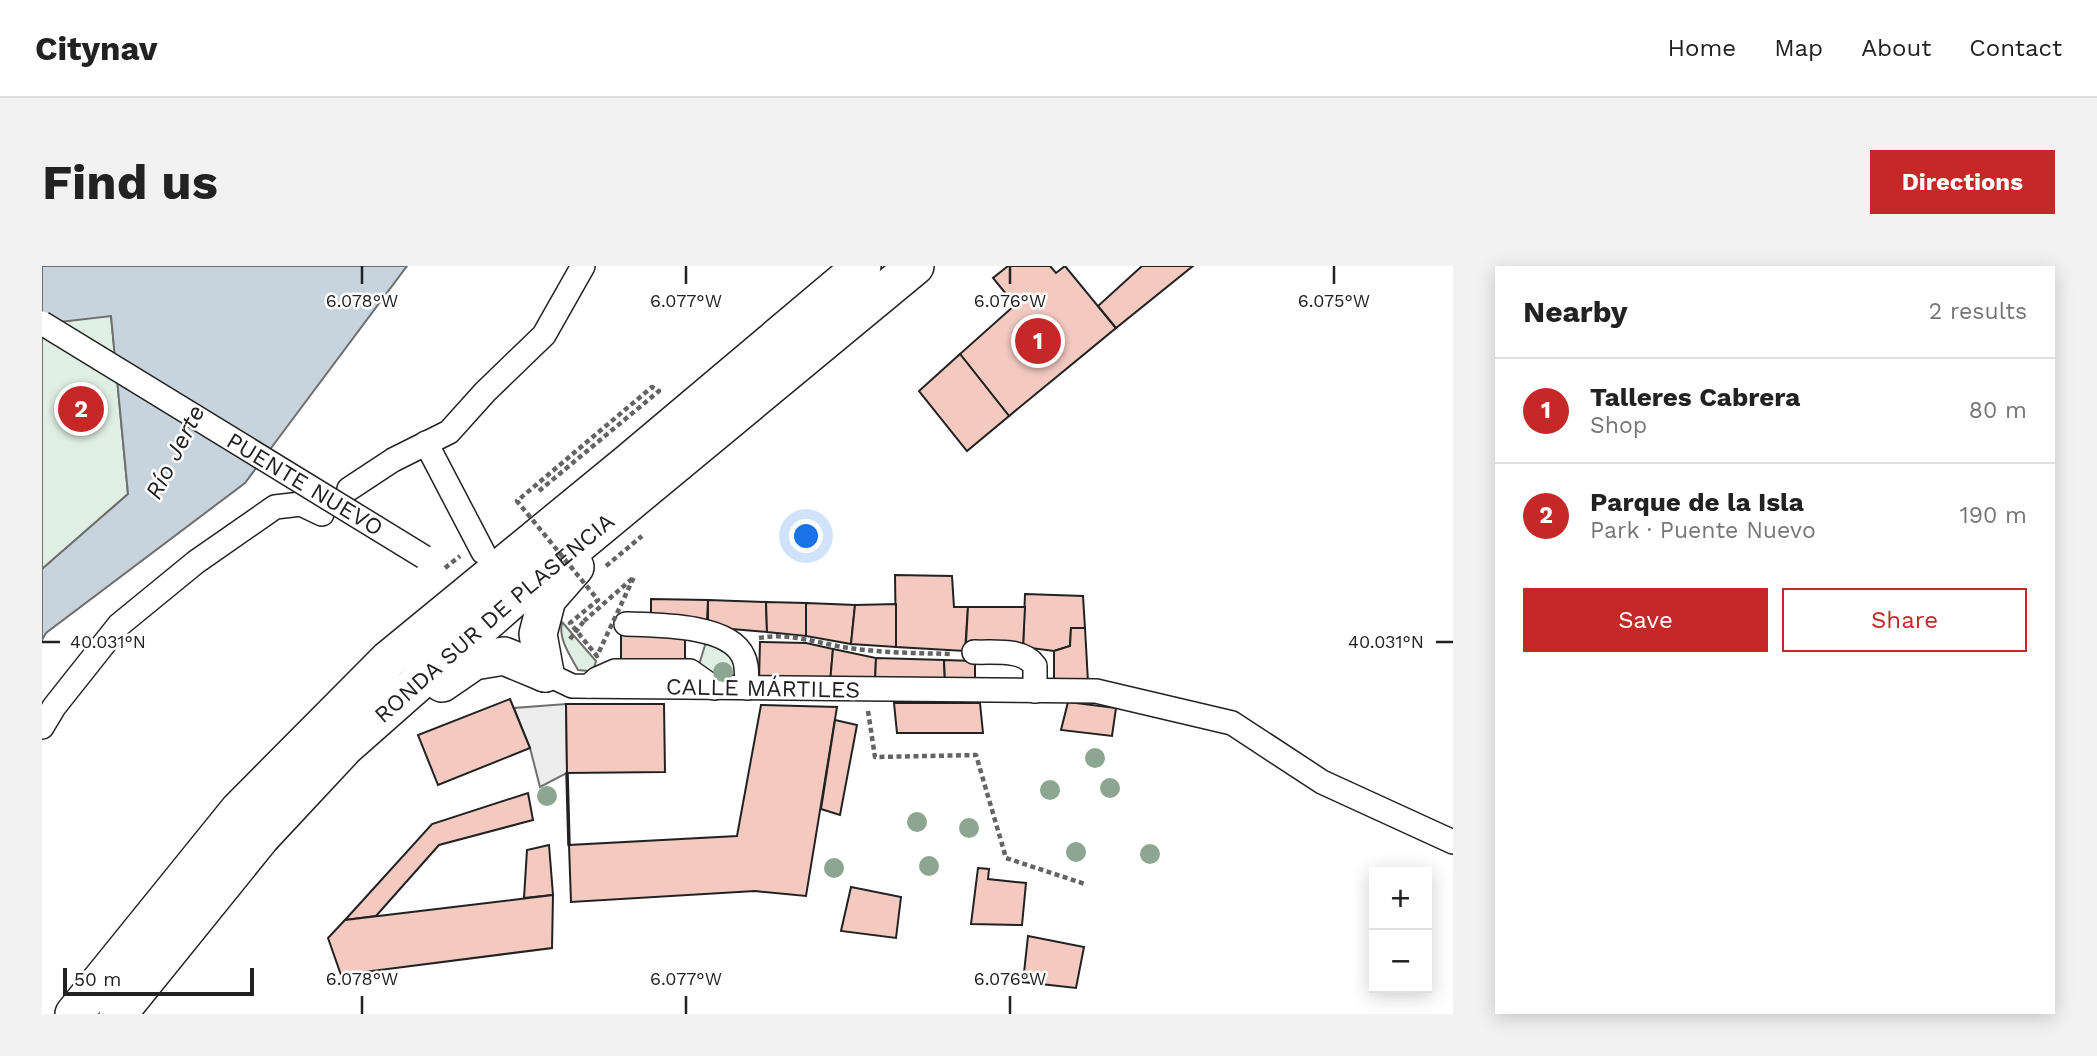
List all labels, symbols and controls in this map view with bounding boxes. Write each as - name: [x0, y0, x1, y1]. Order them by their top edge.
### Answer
- text: Citynav: [35, 29, 157, 68]
- text: Home: [1668, 34, 1736, 62]
- text: Map: [1774, 34, 1823, 62]
- text: About: [1861, 34, 1931, 62]
- text: Contact: [1969, 34, 2062, 62]
- button: Directions: [1870, 150, 2055, 214]
- text: Find us: [42, 153, 218, 211]
- text: 6.078°W: [326, 290, 398, 311]
- text: 6.077°W: [650, 290, 722, 311]
- text: 6.076°W: [974, 290, 1046, 311]
- text: 6.075°W: [1298, 290, 1370, 311]
- text: Nearby: [1523, 294, 1628, 329]
- text: 2 results: [1929, 298, 2027, 325]
- pin: 1: [1015, 315, 1061, 367]
- text: Talleres Cabrera: [1590, 382, 1800, 412]
- pin: 2: [58, 383, 104, 435]
- text: 1: [1541, 397, 1551, 424]
- text: 80 m: [1969, 397, 2027, 424]
- water label: Río Jerte: [139, 400, 211, 504]
- text: Shop: [1590, 412, 1647, 439]
- street label: PUENTE NUEVO: [222, 427, 388, 542]
- text: Parque de la Isla: [1590, 487, 1804, 517]
- text: 2: [1539, 502, 1553, 529]
- text: 190 m: [1960, 502, 2027, 529]
- street label: RONDA SUR DE PLASENCIA: [369, 508, 620, 729]
- text: Park · Puente Nuevo: [1590, 517, 1816, 544]
- your location: [789, 519, 823, 553]
- button: Save: [1523, 588, 1768, 652]
- button: Share: [1782, 588, 2027, 652]
- text: 40.031°N: [70, 631, 146, 652]
- text: 40.031°N: [1348, 631, 1424, 652]
- street label: CALLE MÁRTILES: [666, 673, 860, 704]
- map controls: [1369, 867, 1432, 993]
- button: +: [1369, 867, 1432, 930]
- button: −: [1369, 930, 1432, 993]
- scale bar: [63, 965, 254, 997]
- text: 50 m: [74, 968, 121, 991]
- text: 6.078°W: [326, 968, 398, 989]
- text: 6.077°W: [650, 968, 722, 989]
- text: 6.076°W: [974, 968, 1046, 989]

